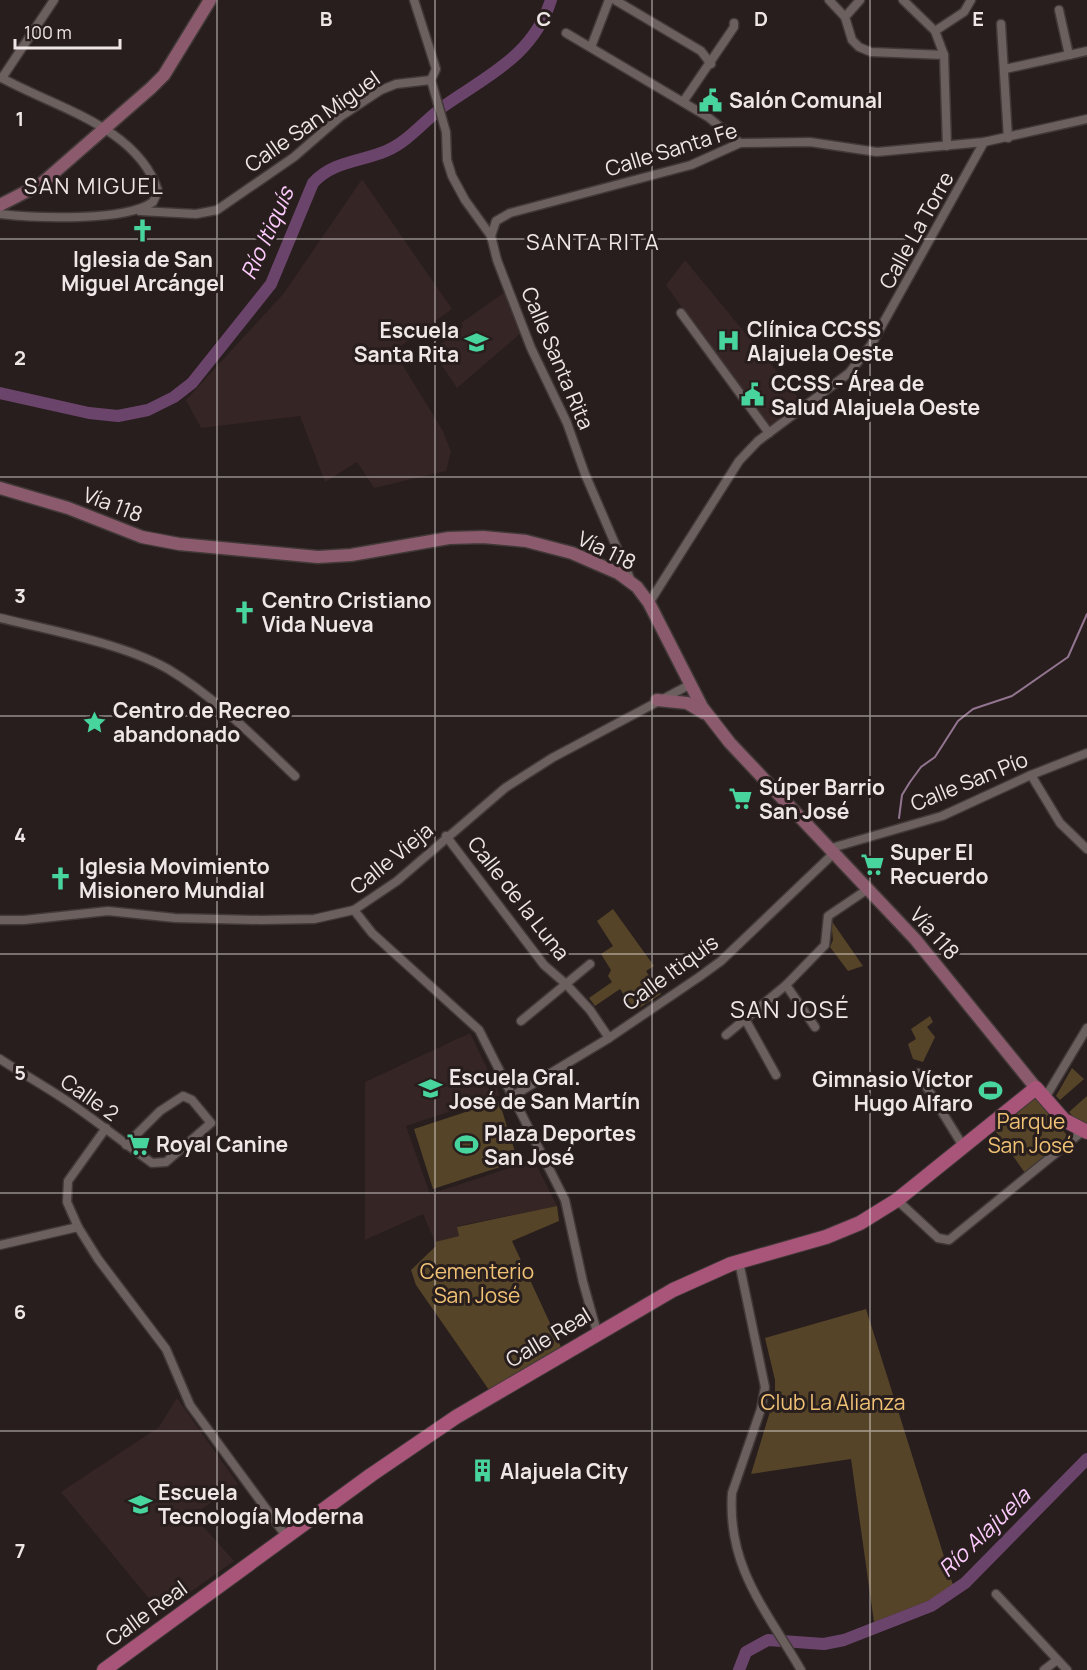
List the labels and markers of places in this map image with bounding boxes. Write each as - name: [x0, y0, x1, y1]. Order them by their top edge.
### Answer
- place label: Salón Comunal: [729, 86, 883, 114]
- public building icon: Salón Comunal: [698, 87, 724, 113]
- church icon: Iglesia de San Miguel Arcángel: [130, 218, 156, 244]
- place label: Iglesia de San Miguel Arcángel: [61, 245, 225, 297]
- place label: Clínica CCSS Alajuela Oeste: [747, 315, 894, 367]
- place label: Escuela Santa Rita: [354, 316, 459, 368]
- hospital icon: Clínica CCSS Alajuela Oeste: [716, 328, 742, 354]
- school or university icon: Escuela Santa Rita: [464, 329, 490, 355]
- place label: CCSS - Área de Salud Alajuela Oeste: [771, 369, 980, 421]
- public building icon: CCSS - Área de Salud Alajuela Oeste: [740, 382, 766, 408]
- place label: Centro Cristiano Vida Nueva: [262, 586, 432, 638]
- church icon: Centro Cristiano Vida Nueva: [231, 599, 257, 625]
- place label: Centro de Recreo abandonado: [113, 696, 291, 748]
- place icon: Centro de Recreo abandonado: [82, 709, 108, 735]
- place label: Súper Barrio San José: [759, 773, 885, 825]
- supermarket icon: Súper Barrio San José: [728, 786, 754, 812]
- place label: Super El Recuerdo: [890, 838, 988, 890]
- supermarket icon: Super El Recuerdo: [859, 851, 885, 877]
- place label: Iglesia Movimiento Misionero Mundial: [79, 852, 270, 904]
- church icon: Iglesia Movimiento Misionero Mundial: [48, 865, 74, 891]
- place label: Escuela Gral. José de San Martín: [449, 1063, 640, 1115]
- place label: Gimnasio Víctor Hugo Alfaro: [812, 1065, 973, 1117]
- school or university icon: Escuela Gral. José de San Martín: [418, 1076, 444, 1102]
- sports icon: Gimnasio Víctor Hugo Alfaro: [978, 1078, 1004, 1104]
- place label: Plaza Deportes San José: [484, 1119, 636, 1171]
- place label: Royal Canine: [156, 1130, 288, 1158]
- supermarket icon: Royal Canine: [125, 1131, 151, 1157]
- sports icon: Plaza Deportes San José: [453, 1132, 479, 1158]
- place label: Alajuela City: [500, 1457, 628, 1485]
- building icon: Alajuela City: [469, 1458, 495, 1484]
- place label: Escuela Tecnología Moderna: [158, 1478, 364, 1530]
- school or university icon: Escuela Tecnología Moderna: [127, 1491, 153, 1517]

